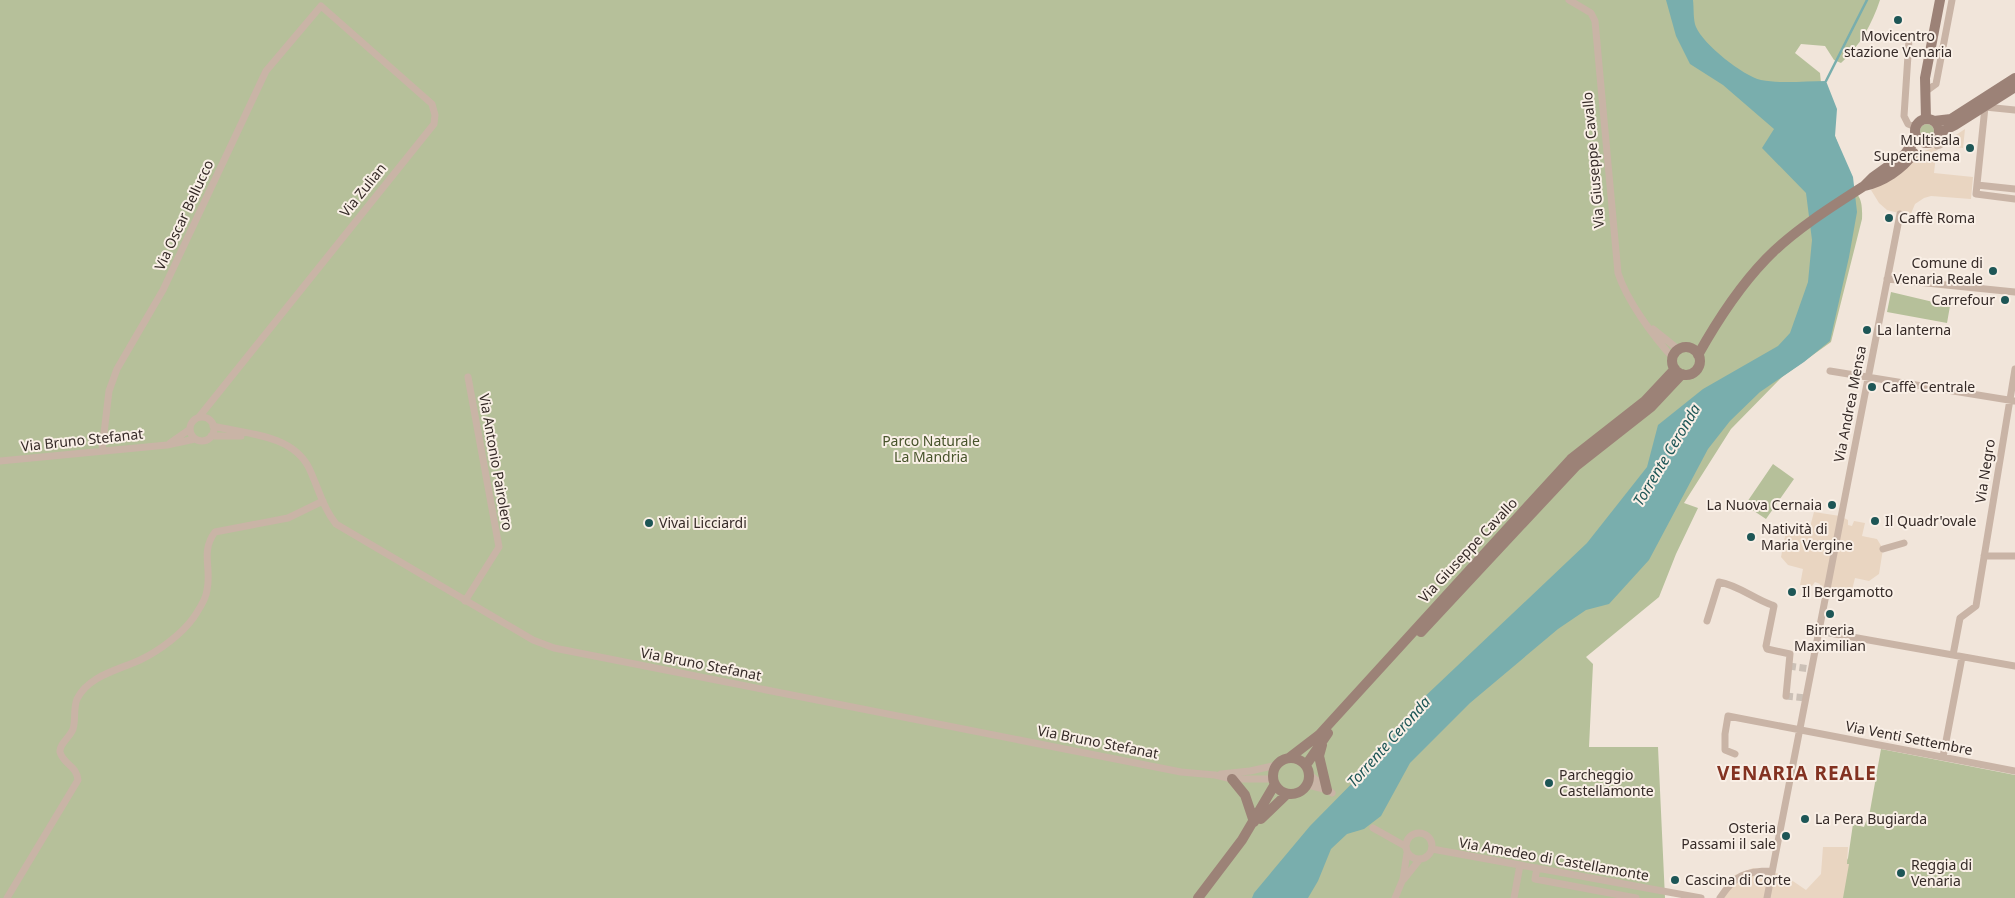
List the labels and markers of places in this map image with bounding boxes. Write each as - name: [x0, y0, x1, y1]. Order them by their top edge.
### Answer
- marker: Movicentro stazione Venaria: [1892, 14, 1904, 26]
- place label: Movicentro stazione Venaria: [1844, 26, 1952, 61]
- place label: Multisala Supercinema: [1874, 130, 1960, 165]
- marker: Multisala Supercinema: [1964, 142, 1976, 154]
- place label: Caffè Roma: [1899, 208, 1975, 227]
- marker: Caffè Roma: [1883, 212, 1895, 224]
- place label: Comune di Venaria Reale: [1894, 253, 1983, 288]
- marker: Comune di Venaria Reale: [1987, 265, 1999, 277]
- place label: Carrefour: [1931, 290, 1995, 309]
- marker: Carrefour: [1999, 294, 2011, 306]
- place label: La lanterna: [1877, 320, 1951, 339]
- marker: La lanterna: [1861, 324, 1873, 336]
- place label: Caffè Centrale: [1882, 377, 1975, 396]
- marker: Caffè Centrale: [1866, 381, 1878, 393]
- place label: La Nuova Cernaia: [1707, 495, 1822, 514]
- marker: La Nuova Cernaia: [1826, 499, 1838, 511]
- place label: Il Quadr'ovale: [1885, 511, 1976, 530]
- place label: Vivai Licciardi: [659, 513, 747, 532]
- marker: Il Quadr'ovale: [1869, 515, 1881, 527]
- marker: Vivai Licciardi: [643, 517, 655, 529]
- place label: Natività di Maria Vergine: [1761, 519, 1853, 554]
- marker: Natività di Maria Vergine: [1745, 531, 1757, 543]
- place label: Il Bergamotto: [1802, 582, 1893, 601]
- marker: Il Bergamotto: [1786, 586, 1798, 598]
- marker: Birreria Maximilian: [1824, 608, 1836, 620]
- place label: Birreria Maximilian: [1794, 620, 1866, 655]
- place label: Parcheggio Castellamonte: [1559, 765, 1654, 800]
- marker: Parcheggio Castellamonte: [1543, 777, 1555, 789]
- place label: La Pera Bugiarda: [1815, 809, 1927, 828]
- marker: La Pera Bugiarda: [1799, 813, 1811, 825]
- place label: Osteria Passami il sale: [1681, 818, 1776, 853]
- marker: Osteria Passami il sale: [1780, 830, 1792, 842]
- place label: Reggia di Venaria: [1911, 855, 1972, 890]
- marker: Reggia di Venaria: [1895, 867, 1907, 879]
- place label: Cascina di Corte: [1685, 870, 1791, 889]
- marker: Cascina di Corte: [1669, 874, 1681, 886]

